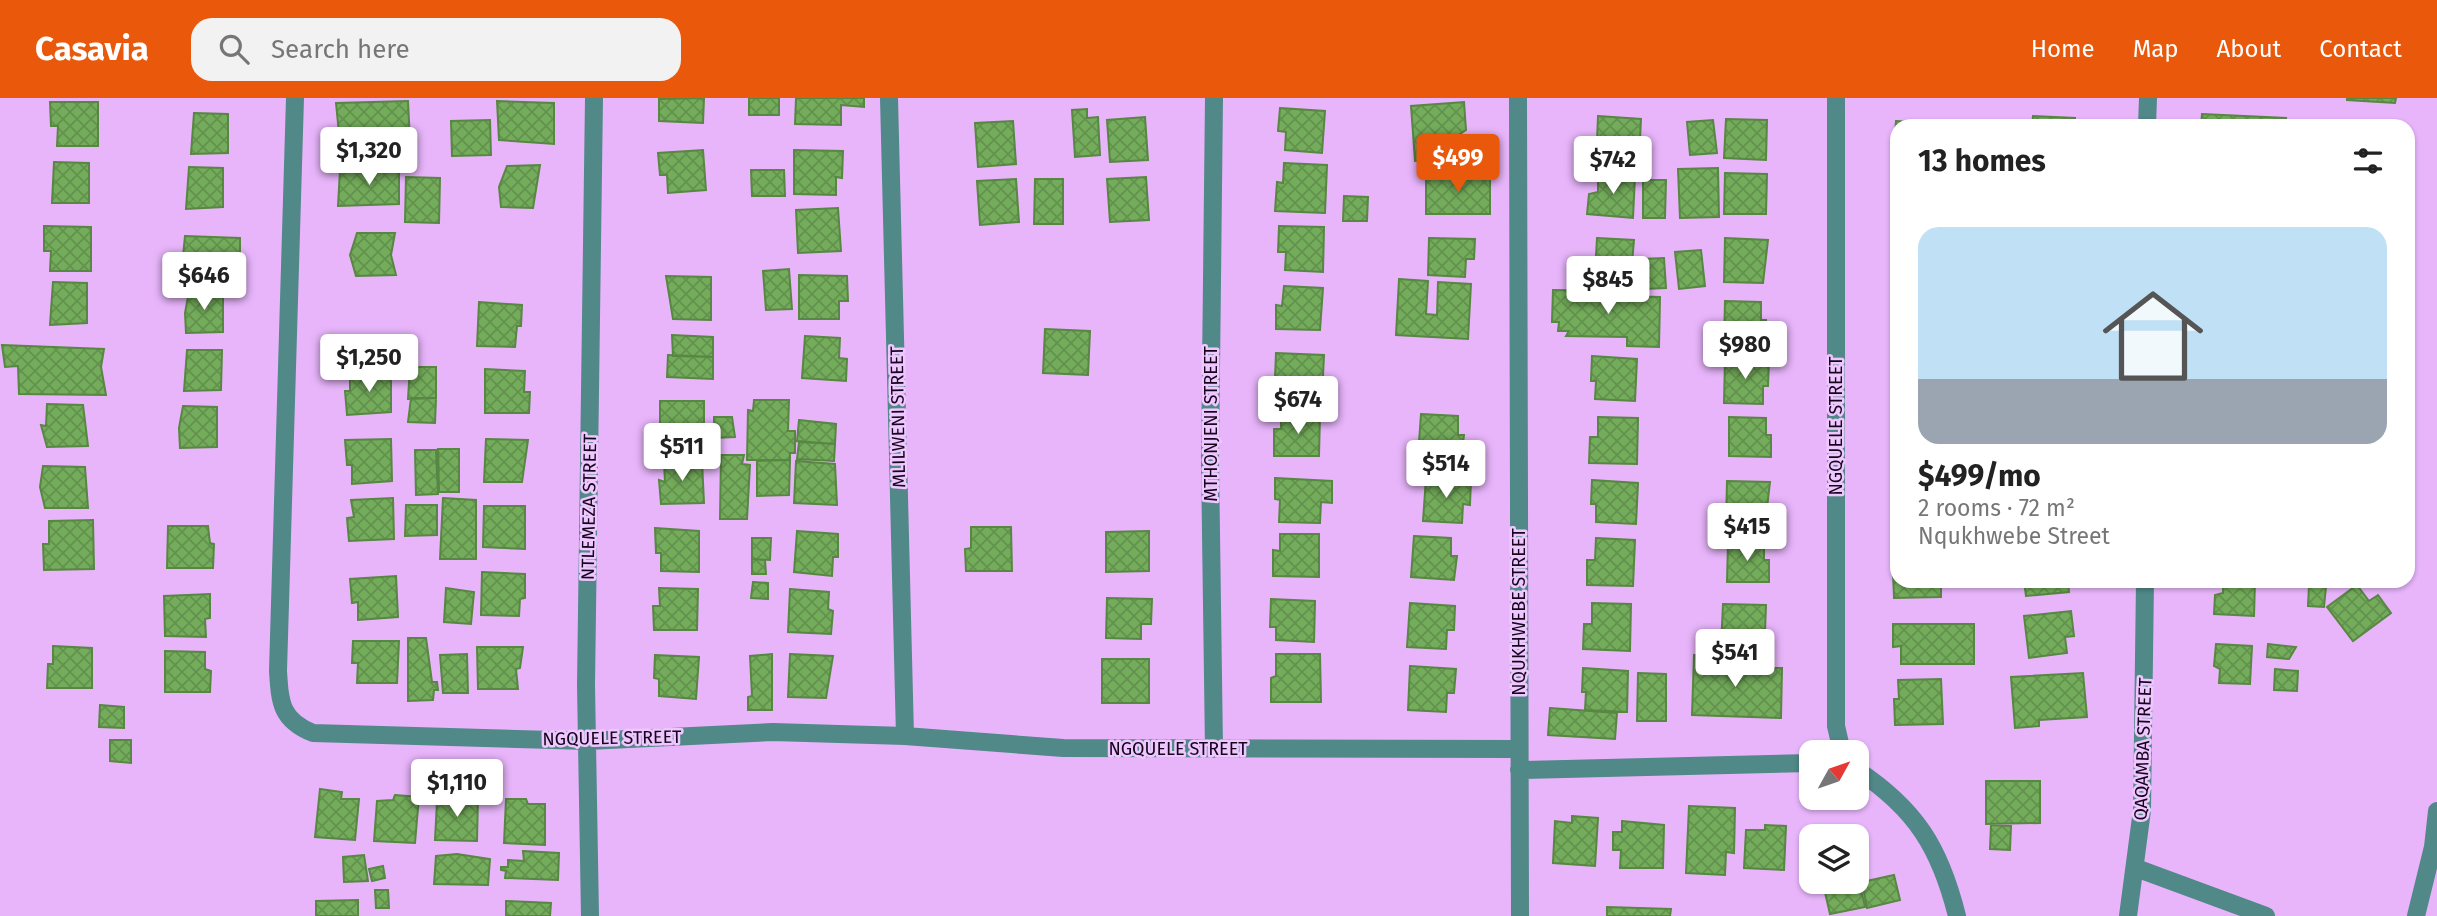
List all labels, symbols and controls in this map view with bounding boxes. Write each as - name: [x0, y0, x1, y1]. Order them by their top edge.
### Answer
- search box: [191, 18, 681, 81]
- text: Casavia: [35, 29, 149, 69]
- icon: search: [215, 30, 253, 68]
- text: Search here: [271, 34, 410, 65]
- text: Home: [2031, 35, 2095, 63]
- text: Map: [2133, 35, 2179, 63]
- text: About: [2217, 35, 2281, 63]
- text: Contact: [2319, 35, 2402, 63]
- pin: $1,320: [312, 127, 426, 187]
- pin: $499: [1417, 134, 1499, 194]
- text: $1,320: [336, 136, 402, 164]
- pin: $742: [1572, 136, 1654, 196]
- icon: filters: [2349, 142, 2387, 180]
- text: $499: [1433, 143, 1483, 171]
- text: 13 homes: [1918, 143, 2046, 179]
- text: $742: [1590, 145, 1636, 173]
- pin: $646: [163, 252, 245, 312]
- pin: $845: [1567, 256, 1649, 316]
- text: $646: [178, 261, 230, 289]
- text: $845: [1582, 265, 1634, 293]
- icon: home: [2090, 273, 2216, 399]
- pin: $980: [1704, 322, 1786, 381]
- text: $980: [1719, 330, 1771, 358]
- pin: $1,250: [312, 334, 426, 394]
- text: $1,250: [336, 343, 402, 371]
- street label: MLILWENI STREET: [886, 345, 910, 488]
- street label: MTHONJENI STREET: [1200, 345, 1222, 502]
- street label: NGQUELE STREET: [1825, 356, 1847, 496]
- pin: $674: [1257, 376, 1339, 436]
- text: $674: [1274, 385, 1322, 413]
- pin: $511: [641, 424, 723, 483]
- text: $511: [660, 432, 704, 460]
- street label: NTLEMEZA STREET: [577, 433, 601, 580]
- pin: $514: [1405, 440, 1487, 500]
- text: $514: [1422, 449, 1470, 477]
- text: $499/mo: [1918, 458, 2041, 494]
- text: 2 rooms · 72 m²: [1918, 494, 2075, 522]
- pin: $415: [1706, 504, 1788, 563]
- text: $415: [1724, 512, 1770, 540]
- text: Nqukhwebe Street: [1918, 522, 2110, 550]
- street label: NQUKHWEBE STREET: [1508, 528, 1530, 696]
- pin: $541: [1694, 630, 1776, 689]
- text: $541: [1712, 638, 1758, 666]
- street label: QAQAMBA STREET: [2130, 676, 2157, 821]
- street label: NGQUELE STREET: [542, 726, 682, 750]
- street label: NGQUELE STREET: [1108, 738, 1248, 760]
- north arrow: [1799, 740, 1869, 810]
- map controls: [1799, 740, 1869, 894]
- pin: $1,110: [400, 760, 514, 819]
- text: $1,110: [427, 768, 487, 796]
- button: layers: [1799, 824, 1869, 894]

